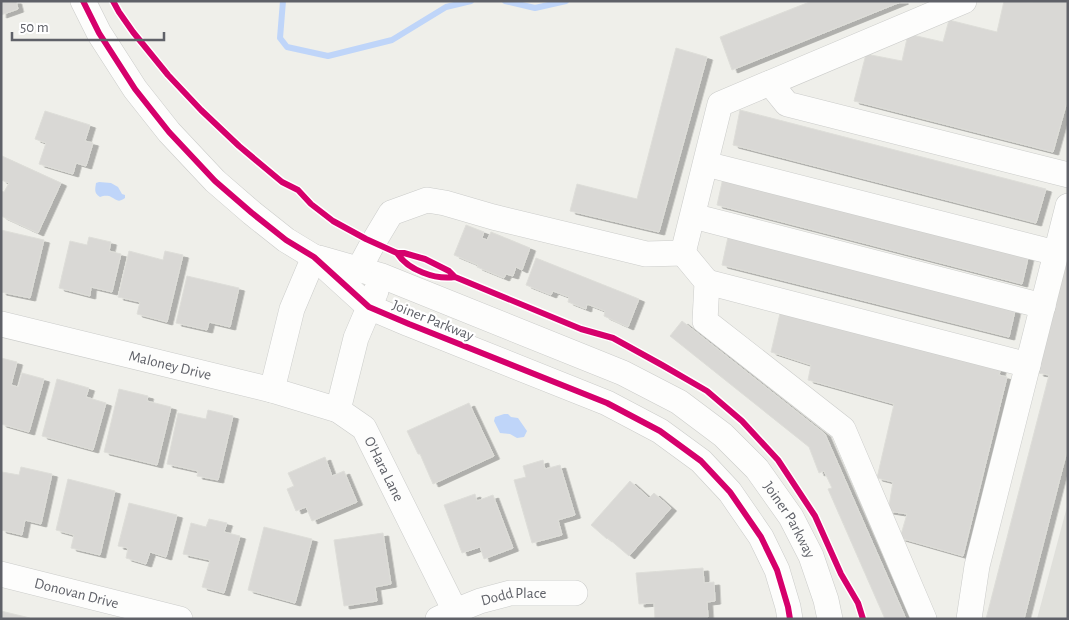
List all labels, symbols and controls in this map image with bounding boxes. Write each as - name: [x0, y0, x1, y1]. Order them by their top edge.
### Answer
- scale bar: [12, 10, 165, 42]
- text: 50 m: [20, 20, 49, 35]
- street label: Joiner Parkway: [390, 297, 476, 344]
- street label: Maloney Drive: [127, 348, 213, 383]
- street label: O'Hara Lane: [361, 434, 406, 504]
- street label: Joiner Parkway: [761, 479, 818, 561]
- street label: Donovan Drive: [33, 576, 120, 611]
- street label: Dodd Place: [479, 585, 546, 608]

